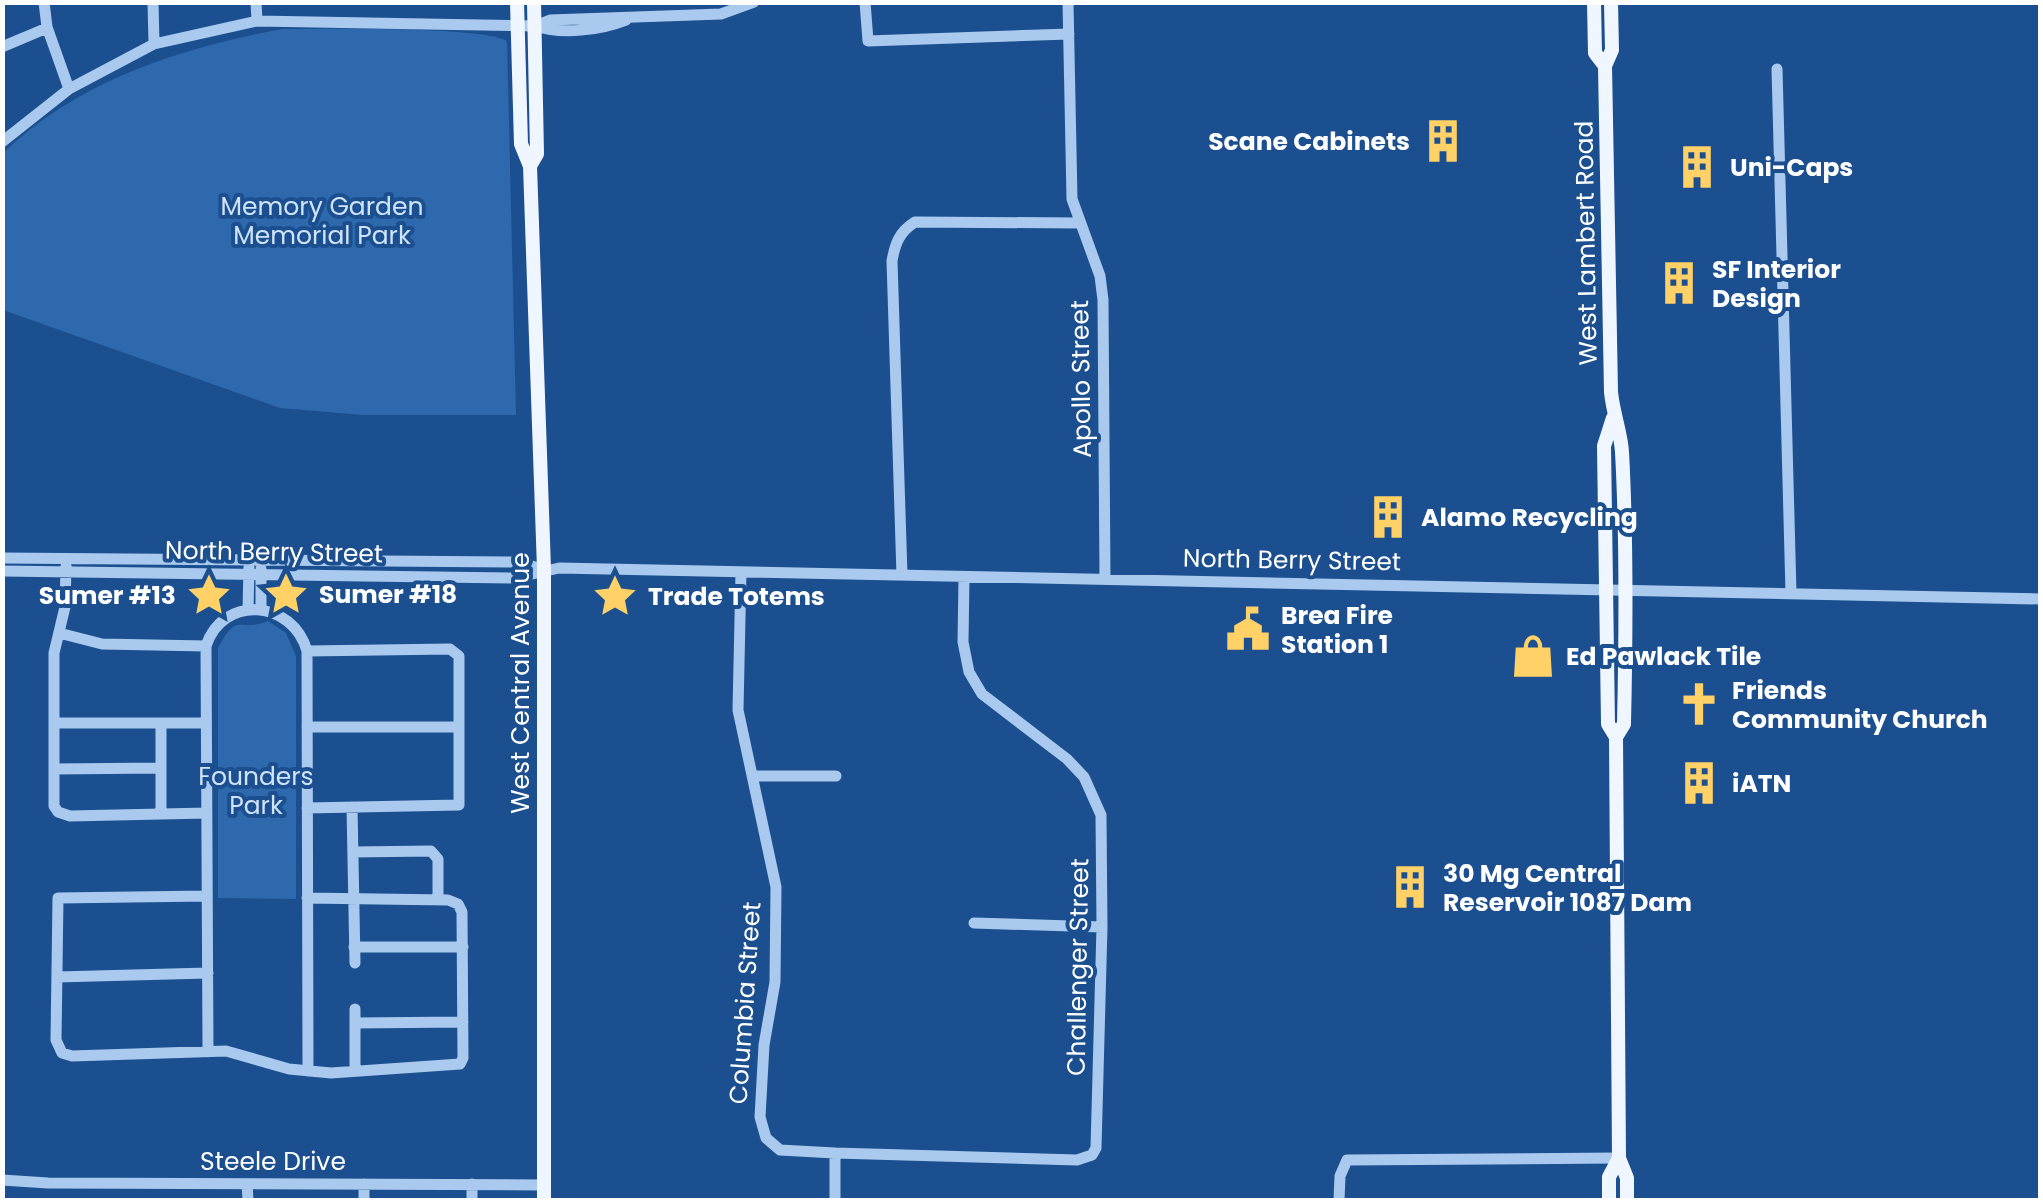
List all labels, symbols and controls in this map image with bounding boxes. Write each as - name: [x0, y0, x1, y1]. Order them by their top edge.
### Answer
- building icon: Scane Cabinets: [1419, 117, 1467, 165]
- street label: West Lambert Road: [1566, 120, 1606, 366]
- place label: Scane Cabinets: [1208, 124, 1410, 159]
- building icon: Uni-Caps: [1673, 143, 1721, 191]
- place label: Uni-Caps: [1730, 150, 1853, 185]
- park label: Memory Garden Memorial Park: [221, 189, 423, 253]
- place label: SF Interior Design: [1712, 252, 1841, 316]
- building icon: SF Interior Design: [1655, 259, 1703, 307]
- street label: Apollo Street: [1062, 300, 1100, 458]
- building icon: Alamo Recycling: [1364, 493, 1412, 541]
- place label: Alamo Recycling: [1421, 500, 1638, 535]
- street label: North Berry Street: [165, 533, 383, 571]
- street label: North Berry Street: [1183, 541, 1401, 579]
- street label: West Central Avenue: [503, 552, 538, 814]
- place icon: Sumer #18: [262, 570, 310, 618]
- place icon: Sumer #13: [185, 571, 233, 619]
- place icon: Trade Totems: [591, 572, 639, 620]
- place label: Sumer #18: [319, 577, 457, 612]
- place label: Sumer #13: [39, 578, 176, 613]
- place label: Trade Totems: [648, 579, 825, 614]
- place label: Brea Fire Station 1: [1281, 598, 1393, 662]
- public building icon: Brea Fire Station 1: [1224, 605, 1272, 653]
- shop icon: Ed Pawlack Tile: [1509, 632, 1557, 680]
- place label: Ed Pawlack Tile: [1566, 639, 1761, 674]
- place label: Friends Community Church: [1732, 673, 1988, 737]
- church icon: Friends Community Church: [1675, 680, 1723, 728]
- park label: Founders Park: [198, 759, 314, 823]
- building icon: iATN: [1675, 759, 1723, 807]
- place label: iATN: [1732, 766, 1791, 801]
- place label: 30 Mg Central Reservoir 1087 Dam: [1443, 856, 1692, 920]
- street label: Challenger Street: [1059, 858, 1097, 1076]
- building icon: 30 Mg Central Reservoir 1087 Dam: [1386, 863, 1434, 911]
- street label: Columbia Street: [720, 901, 770, 1105]
- street label: Steele Drive: [200, 1144, 346, 1179]

